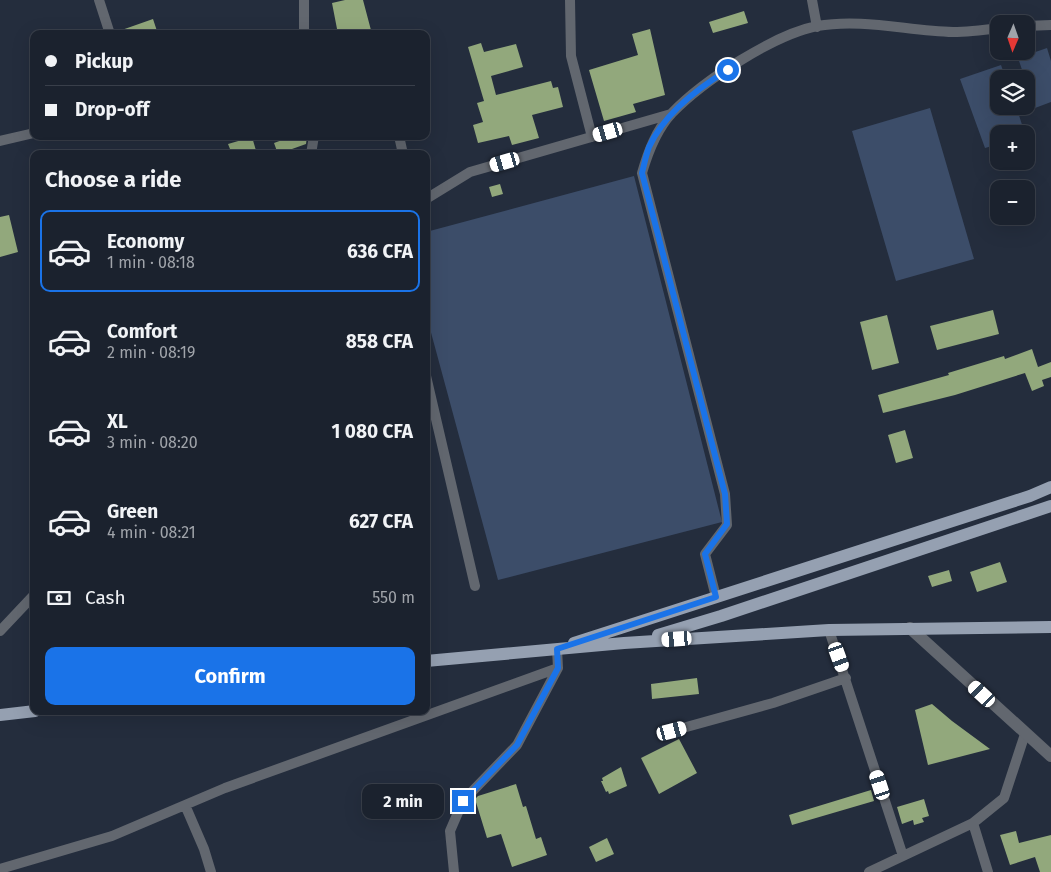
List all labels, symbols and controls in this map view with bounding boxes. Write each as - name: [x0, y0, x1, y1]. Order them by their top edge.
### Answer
- north arrow: [990, 15, 1035, 60]
- map controls: [990, 15, 1035, 225]
- text: Pickup: [75, 50, 133, 73]
- route start: [717, 59, 739, 81]
- button: layers: [990, 70, 1035, 115]
- text: Drop-off: [75, 98, 149, 121]
- car: [591, 121, 624, 143]
- button: +: [990, 125, 1035, 170]
- car: [488, 151, 521, 173]
- text: Choose a ride: [45, 166, 181, 193]
- button: −: [990, 180, 1035, 225]
- icon: car: [47, 229, 92, 274]
- text: Economy: [107, 230, 184, 253]
- text: 636 CFA: [347, 240, 413, 263]
- text: 1 min · 08:18: [107, 253, 195, 272]
- icon: car: [47, 319, 92, 364]
- text: Comfort: [107, 320, 177, 343]
- text: 858 CFA: [346, 330, 413, 353]
- text: 2 min · 08:19: [107, 343, 195, 362]
- icon: car: [47, 409, 92, 454]
- text: XL: [107, 410, 128, 433]
- text: 1 080 CFA: [331, 420, 413, 443]
- text: 3 min · 08:20: [107, 433, 198, 452]
- icon: car: [47, 499, 92, 544]
- text: Green: [107, 500, 158, 523]
- text: 627 CFA: [349, 510, 413, 533]
- text: 4 min · 08:21: [107, 523, 196, 542]
- icon: cash: [45, 584, 73, 612]
- text: Cash: [85, 586, 126, 609]
- text: 550 m: [372, 588, 415, 607]
- car: [661, 630, 692, 648]
- car: [826, 640, 851, 674]
- button: Confirm: [45, 647, 415, 705]
- car: [965, 678, 998, 710]
- car: [655, 720, 688, 742]
- car: [868, 768, 891, 802]
- callout: 2 min: [363, 784, 446, 818]
- route end: [452, 790, 474, 812]
- text: 2 min: [383, 792, 423, 811]

